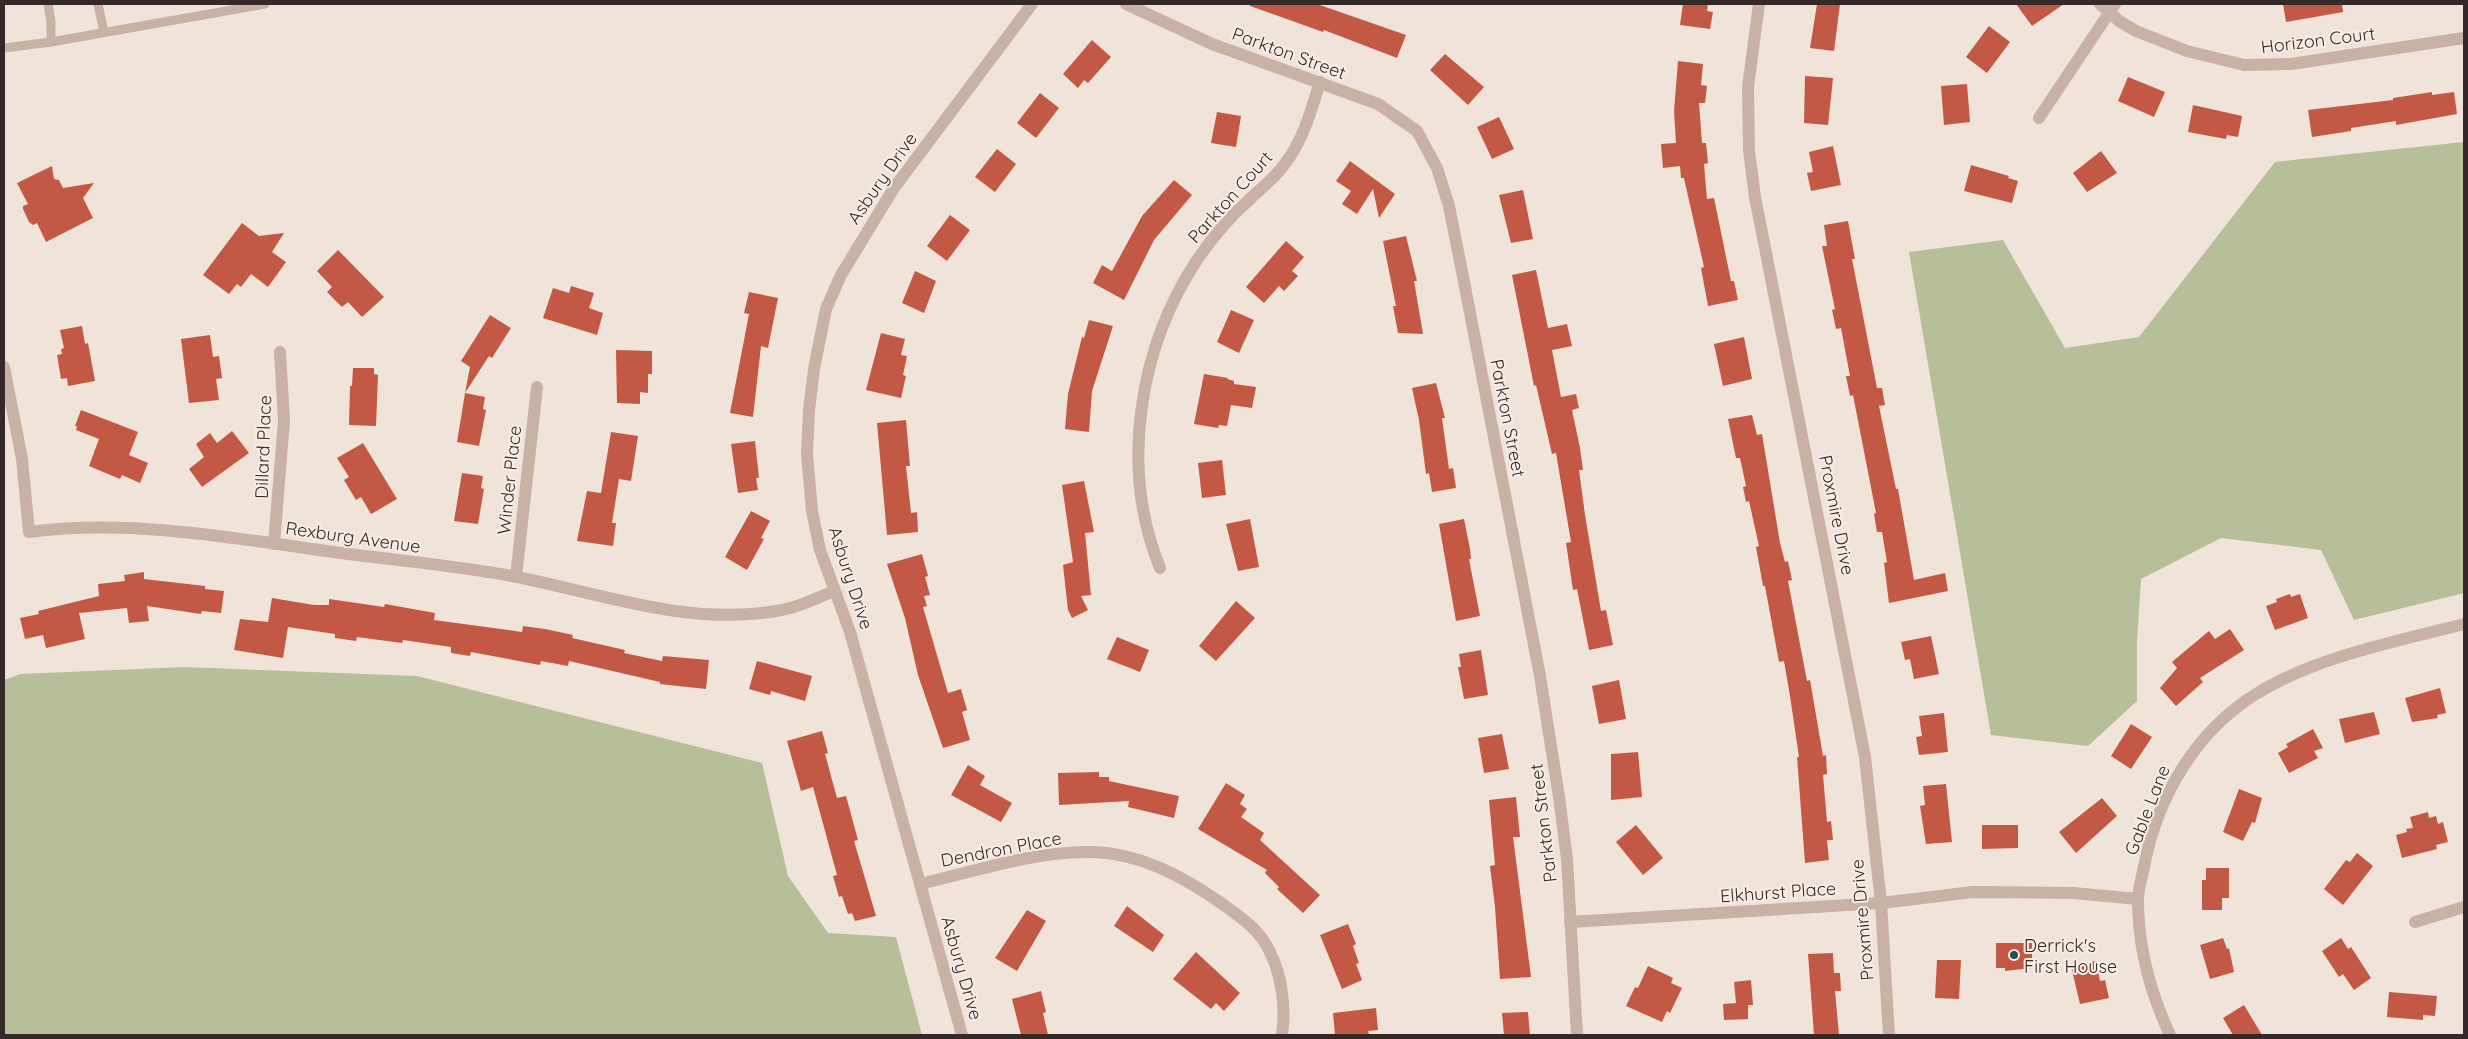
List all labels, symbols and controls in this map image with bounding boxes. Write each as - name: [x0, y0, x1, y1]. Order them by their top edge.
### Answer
- street label: Parkton Street: [1229, 22, 1349, 84]
- street label: Horizon Court: [2259, 22, 2377, 58]
- street label: Asbury Drive: [842, 128, 922, 228]
- street label: Parkton Court: [1183, 146, 1277, 248]
- street label: Parkton Street: [1485, 357, 1531, 479]
- street label: Dillard Place: [250, 395, 276, 499]
- street label: Winder Place: [492, 424, 526, 536]
- street label: Proxmire Drive: [1814, 453, 1860, 577]
- street label: Rexburg Avenue: [284, 516, 422, 558]
- street label: Asbury Drive: [824, 524, 878, 632]
- street label: Parkton Street: [1524, 762, 1562, 884]
- street label: Gable Lane: [2119, 762, 2175, 858]
- street label: Dendron Place: [939, 826, 1063, 872]
- street label: Proxmire Drive: [1845, 858, 1879, 982]
- street label: Elkhurst Place: [1719, 876, 1837, 908]
- street label: Asbury Drive: [936, 914, 988, 1022]
- place label: Derrick's First House: [2024, 934, 2117, 978]
- marker: Derrick's First House: [2008, 949, 2020, 961]

